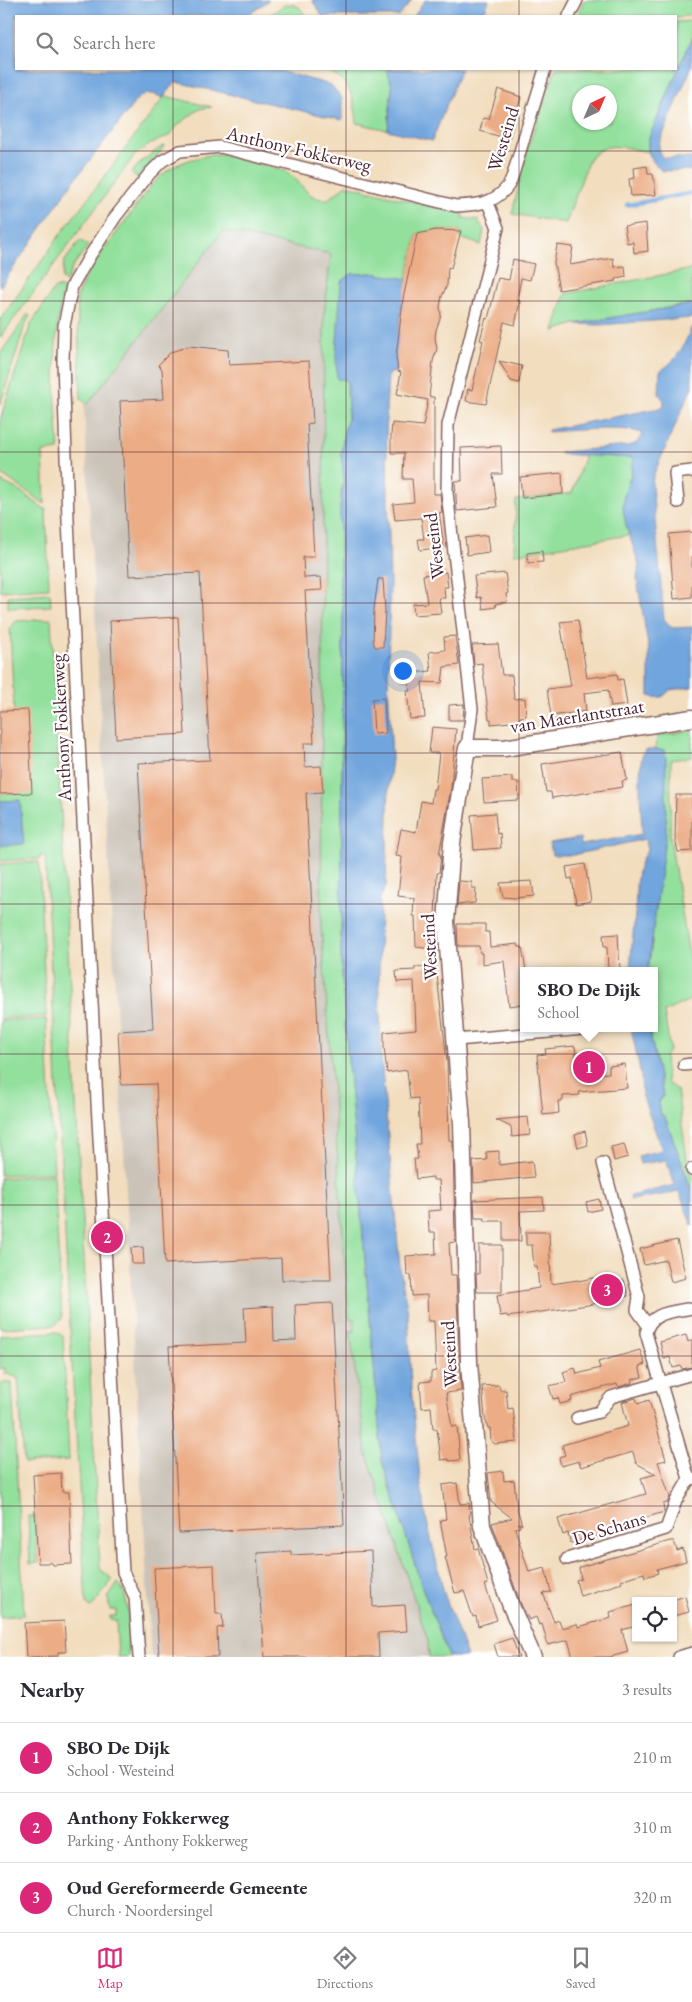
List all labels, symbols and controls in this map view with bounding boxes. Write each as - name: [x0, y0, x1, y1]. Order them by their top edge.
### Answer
- search box: [15, 15, 677, 70]
- icon: search: [33, 29, 61, 57]
- text: Search here: [73, 30, 155, 55]
- north arrow: [572, 85, 617, 130]
- street label: Westeind: [481, 103, 525, 175]
- street label: Anthony Fokkerweg: [223, 120, 375, 178]
- street label: Westeind: [417, 511, 450, 581]
- street label: Anthony Fokkerweg: [45, 653, 77, 803]
- your location: [390, 658, 416, 684]
- street label: van Maerlantstraat: [508, 693, 646, 739]
- street label: Westeind: [415, 913, 443, 981]
- popup: [520, 967, 658, 1032]
- text: SBO De Dijk: [538, 977, 640, 1002]
- text: School: [538, 1002, 579, 1023]
- pin: 1: [573, 1048, 605, 1086]
- pin: 2: [91, 1218, 123, 1256]
- pin: 3: [591, 1271, 623, 1309]
- street label: Westeind: [435, 1320, 463, 1388]
- street label: De Schans: [569, 1505, 649, 1551]
- map controls: [632, 1597, 677, 1642]
- button: locate: [632, 1597, 677, 1642]
- text: Nearby: [20, 1676, 84, 1703]
- text: 3 results: [622, 1679, 672, 1700]
- text: SBO De Dijk: [67, 1735, 170, 1760]
- text: 1: [32, 1747, 40, 1768]
- text: 210 m: [633, 1747, 672, 1768]
- text: School · Westeind: [67, 1760, 174, 1781]
- text: Anthony Fokkerweg: [67, 1805, 229, 1830]
- text: 2: [32, 1817, 40, 1838]
- text: 310 m: [633, 1817, 672, 1838]
- text: Parking · Anthony Fokkerweg: [67, 1830, 248, 1851]
- text: Oud Gereformeerde Gemeente: [67, 1875, 307, 1900]
- text: 3: [32, 1887, 40, 1908]
- text: 320 m: [633, 1887, 672, 1908]
- text: Church · Noordersingel: [67, 1900, 213, 1921]
- tab: Map: [96, 1944, 124, 1992]
- tab: Directions: [317, 1944, 373, 1992]
- tab: Saved: [566, 1944, 596, 1992]

